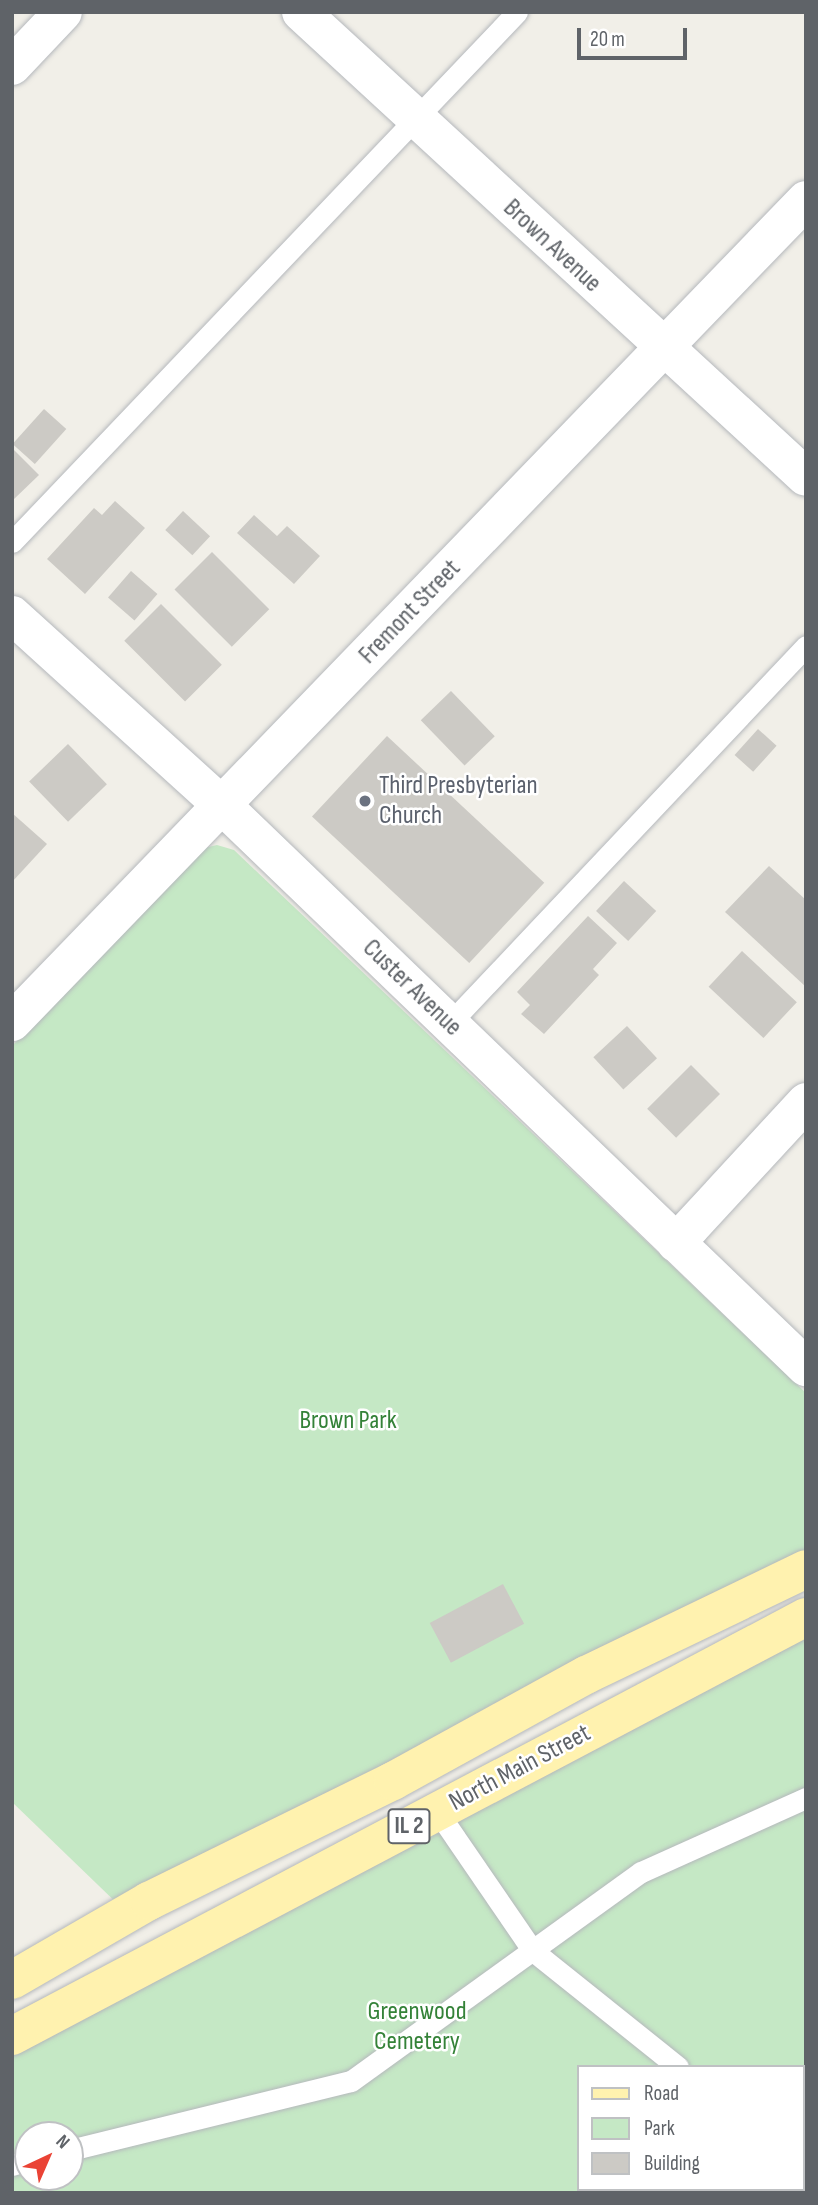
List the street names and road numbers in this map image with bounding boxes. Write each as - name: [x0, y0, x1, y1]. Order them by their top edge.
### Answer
- street label: Brown Avenue: [496, 193, 608, 299]
- street label: Fremont Street: [353, 553, 467, 671]
- street label: Custer Avenue: [356, 933, 468, 1043]
- street label: North Main Street: [444, 1718, 596, 1818]
- road number: IL 2: [386, 1805, 432, 1846]

